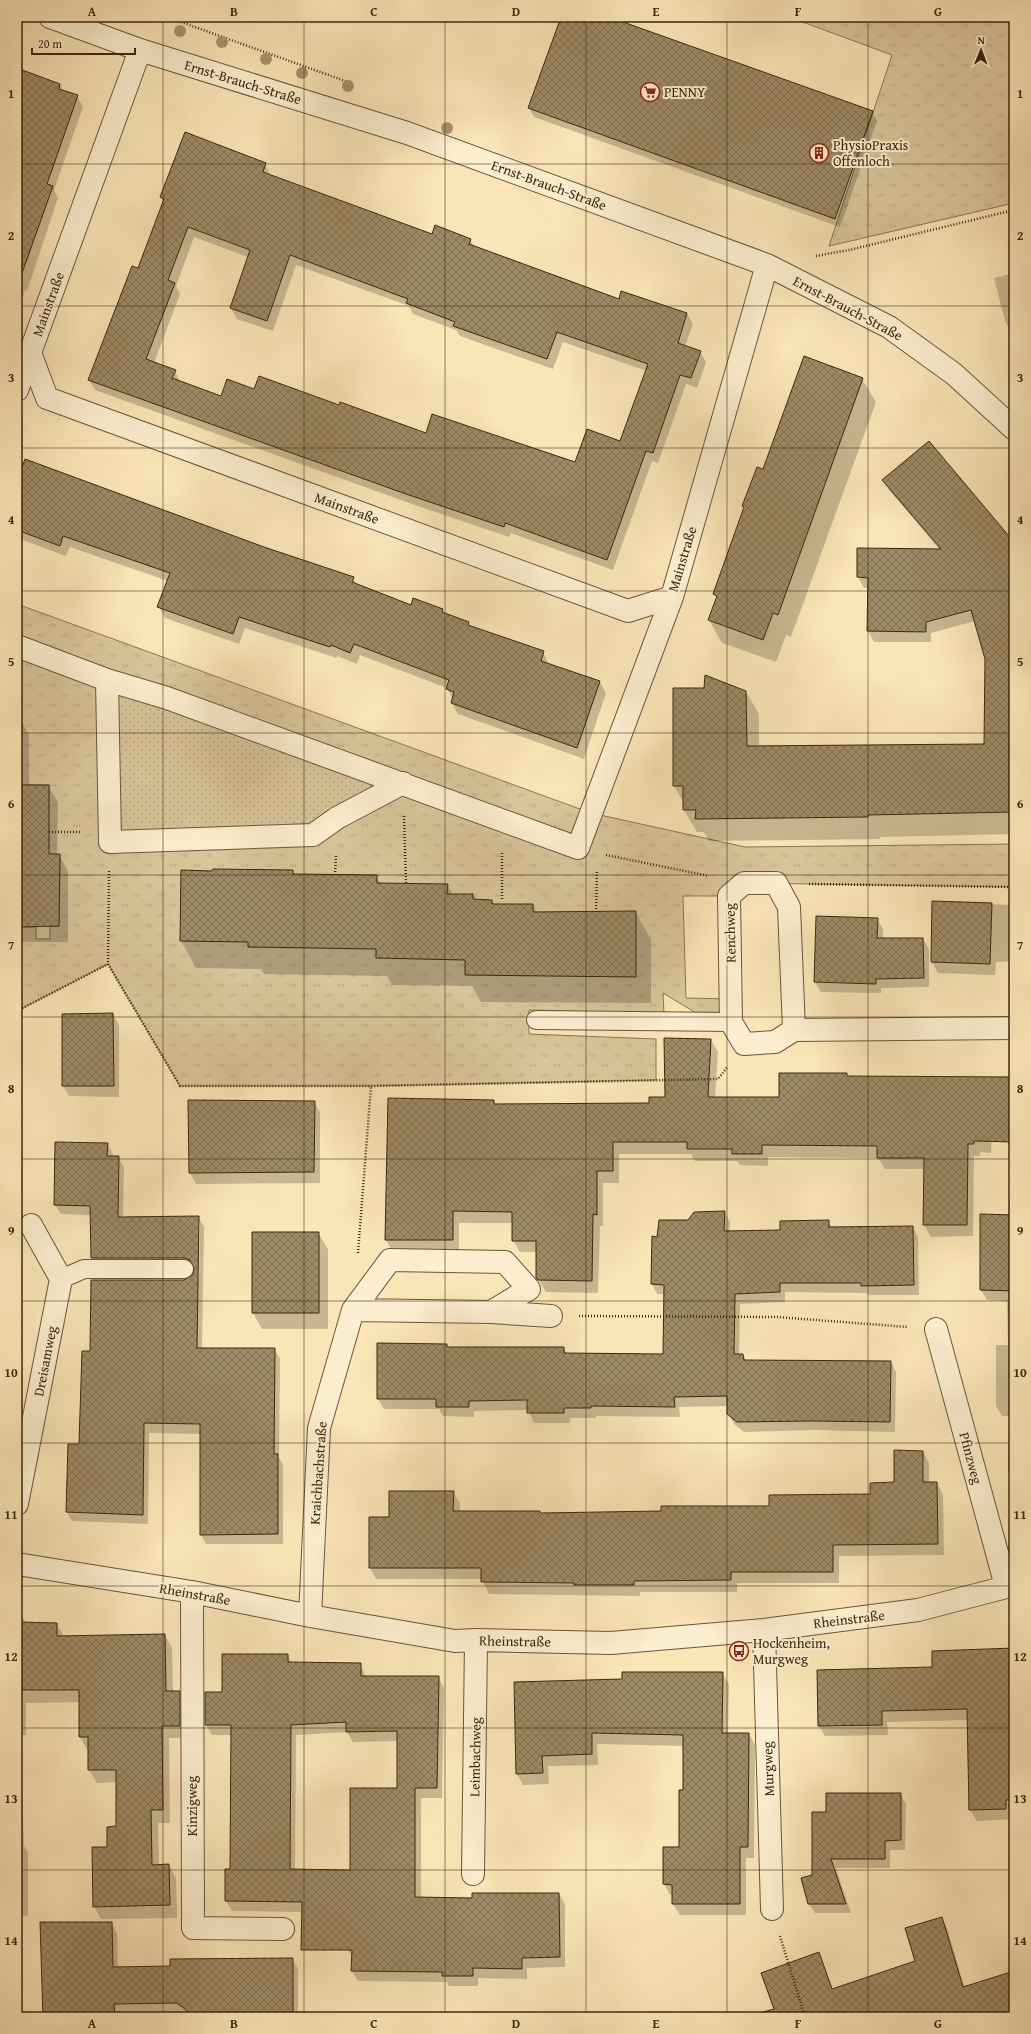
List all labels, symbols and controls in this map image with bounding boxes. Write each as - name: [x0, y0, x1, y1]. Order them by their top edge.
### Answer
- text: A: [88, 2, 97, 21]
- text: B: [230, 2, 238, 21]
- text: C: [370, 2, 378, 21]
- text: D: [512, 2, 520, 21]
- text: E: [653, 2, 660, 21]
- text: F: [795, 2, 802, 21]
- text: G: [934, 2, 942, 21]
- scale bar: [32, 30, 135, 56]
- north arrow: [961, 30, 1001, 70]
- text: N: [977, 32, 986, 48]
- text: 20 m: [38, 35, 62, 52]
- street label: Ernst-Brauch-Straße: [182, 55, 304, 109]
- supermarket icon: PENNY: [639, 81, 661, 103]
- place label: PENNY: [664, 82, 706, 102]
- text: 1: [8, 84, 14, 103]
- text: 1: [1017, 84, 1023, 103]
- place label: PhysioPraxis Offenloch: [833, 135, 908, 171]
- building icon: PhysioPraxis Offenloch: [808, 142, 830, 164]
- street label: Ernst-Brauch-Straße: [489, 155, 610, 215]
- text: 2: [8, 226, 15, 245]
- text: 2: [1017, 226, 1024, 245]
- street label: Mainstraße: [27, 269, 69, 339]
- street label: Ernst-Brauch-Straße: [790, 271, 907, 345]
- text: 3: [8, 368, 14, 387]
- text: 3: [1017, 368, 1023, 387]
- street label: Mainstraße: [312, 487, 382, 529]
- text: 4: [8, 510, 15, 529]
- text: 4: [1017, 510, 1024, 529]
- street label: Mainstraße: [663, 523, 702, 594]
- text: 5: [8, 652, 15, 671]
- text: 5: [1017, 652, 1024, 671]
- text: 6: [8, 794, 15, 813]
- text: 6: [1017, 794, 1024, 813]
- street label: Renchweg: [719, 903, 741, 963]
- text: 7: [8, 936, 15, 955]
- text: 7: [1017, 936, 1024, 955]
- text: 8: [8, 1079, 15, 1098]
- text: 8: [1017, 1079, 1024, 1098]
- text: 9: [8, 1221, 15, 1240]
- text: 9: [1017, 1221, 1024, 1240]
- street label: Dreisamweg: [28, 1324, 62, 1398]
- text: 10: [4, 1363, 18, 1382]
- text: 10: [1013, 1363, 1027, 1382]
- street label: Kraichbachstraße: [304, 1420, 332, 1525]
- street label: Pfinzweg: [954, 1430, 988, 1486]
- text: 11: [4, 1505, 18, 1524]
- text: 11: [1013, 1505, 1027, 1524]
- street label: Rheinstraße: [158, 1578, 233, 1610]
- street label: Rheinstraße: [812, 1605, 886, 1633]
- street label: Rheinstraße: [479, 1630, 552, 1652]
- place label: Hockenheim, Murgweg: [753, 1633, 830, 1669]
- bus stop icon: Hockenheim, Murgweg: [728, 1640, 750, 1662]
- text: 12: [4, 1647, 18, 1666]
- text: 12: [1013, 1647, 1027, 1666]
- street label: Leimbachweg: [464, 1717, 486, 1797]
- street label: Murgweg: [757, 1741, 779, 1797]
- street label: Kinzigweg: [182, 1776, 202, 1836]
- text: 13: [4, 1789, 18, 1808]
- text: 13: [1013, 1789, 1027, 1808]
- text: 14: [4, 1931, 18, 1950]
- text: 14: [1013, 1931, 1027, 1950]
- text: A: [88, 2014, 97, 2033]
- text: B: [230, 2014, 238, 2033]
- text: C: [370, 2014, 378, 2033]
- text: D: [512, 2014, 520, 2033]
- text: E: [653, 2014, 660, 2033]
- text: F: [795, 2014, 802, 2033]
- text: G: [934, 2014, 942, 2033]

